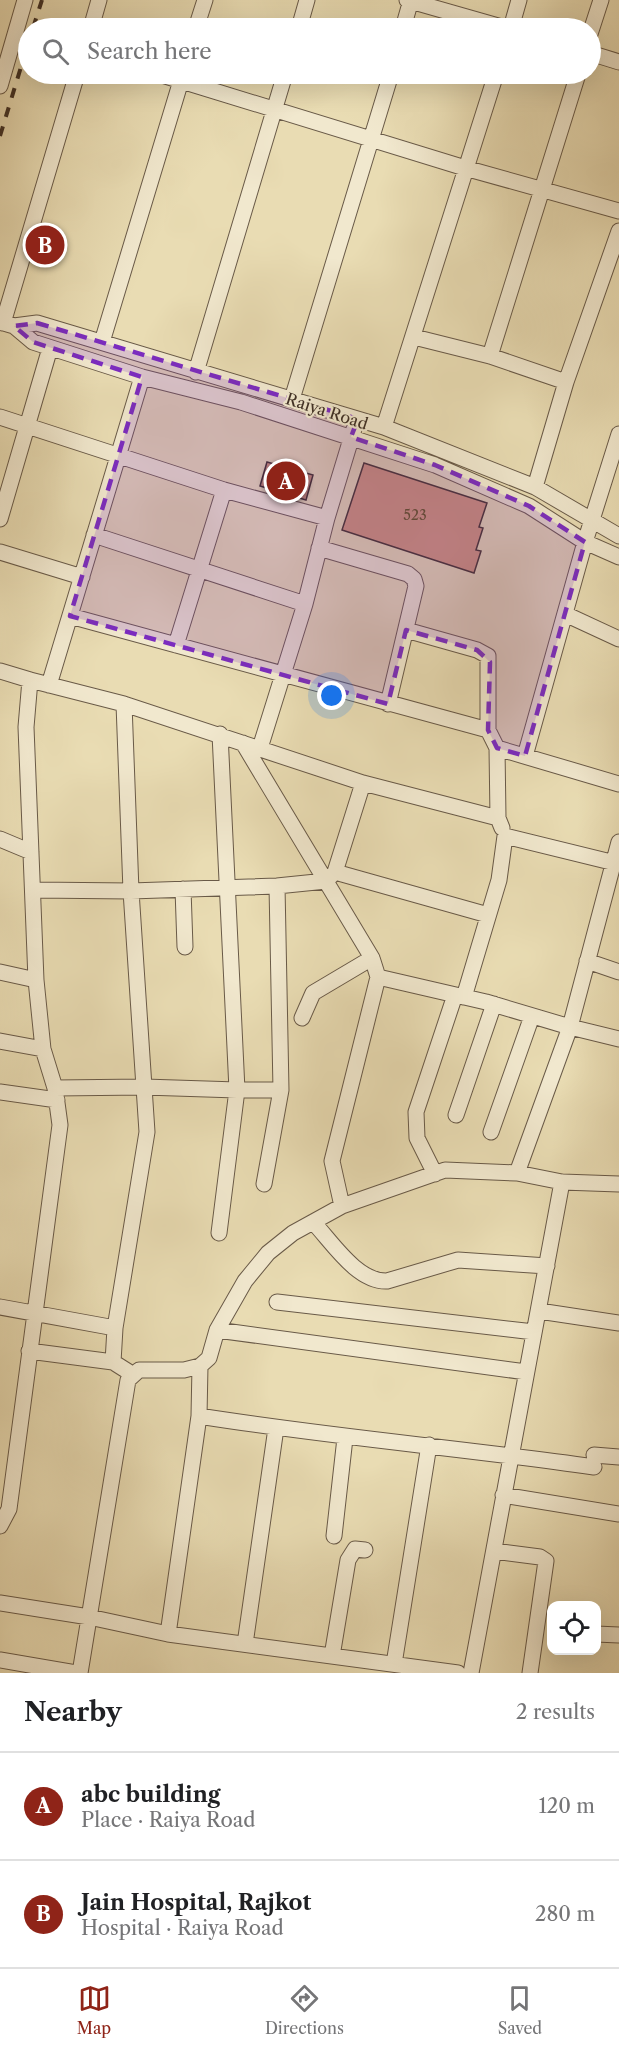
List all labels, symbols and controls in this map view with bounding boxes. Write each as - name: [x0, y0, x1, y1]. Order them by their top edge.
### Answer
- search box: [18, 18, 601, 84]
- icon: search: [39, 35, 72, 68]
- text: Search here: [87, 38, 212, 65]
- pin: B: [26, 222, 64, 268]
- street label: Raiya Road: [283, 388, 371, 434]
- pin: A: [266, 458, 306, 504]
- house number: 523: [403, 506, 427, 524]
- your location: [317, 681, 346, 710]
- map controls: [547, 1601, 601, 1655]
- button: locate: [547, 1601, 601, 1655]
- text: Nearby: [24, 1696, 122, 1728]
- text: 2 results: [516, 1700, 595, 1724]
- text: abc building: [81, 1781, 221, 1808]
- text: A: [36, 1794, 51, 1818]
- text: 120 m: [538, 1794, 595, 1818]
- text: Place · Raiya Road: [81, 1808, 255, 1832]
- text: Jain Hospital, Rajkot: [81, 1889, 311, 1916]
- text: B: [36, 1902, 51, 1926]
- text: 280 m: [535, 1902, 595, 1926]
- text: Hospital · Raiya Road: [81, 1916, 284, 1940]
- tab: Map: [77, 1982, 111, 2038]
- tab: Directions: [265, 1982, 344, 2038]
- tab: Saved: [498, 1982, 542, 2038]

